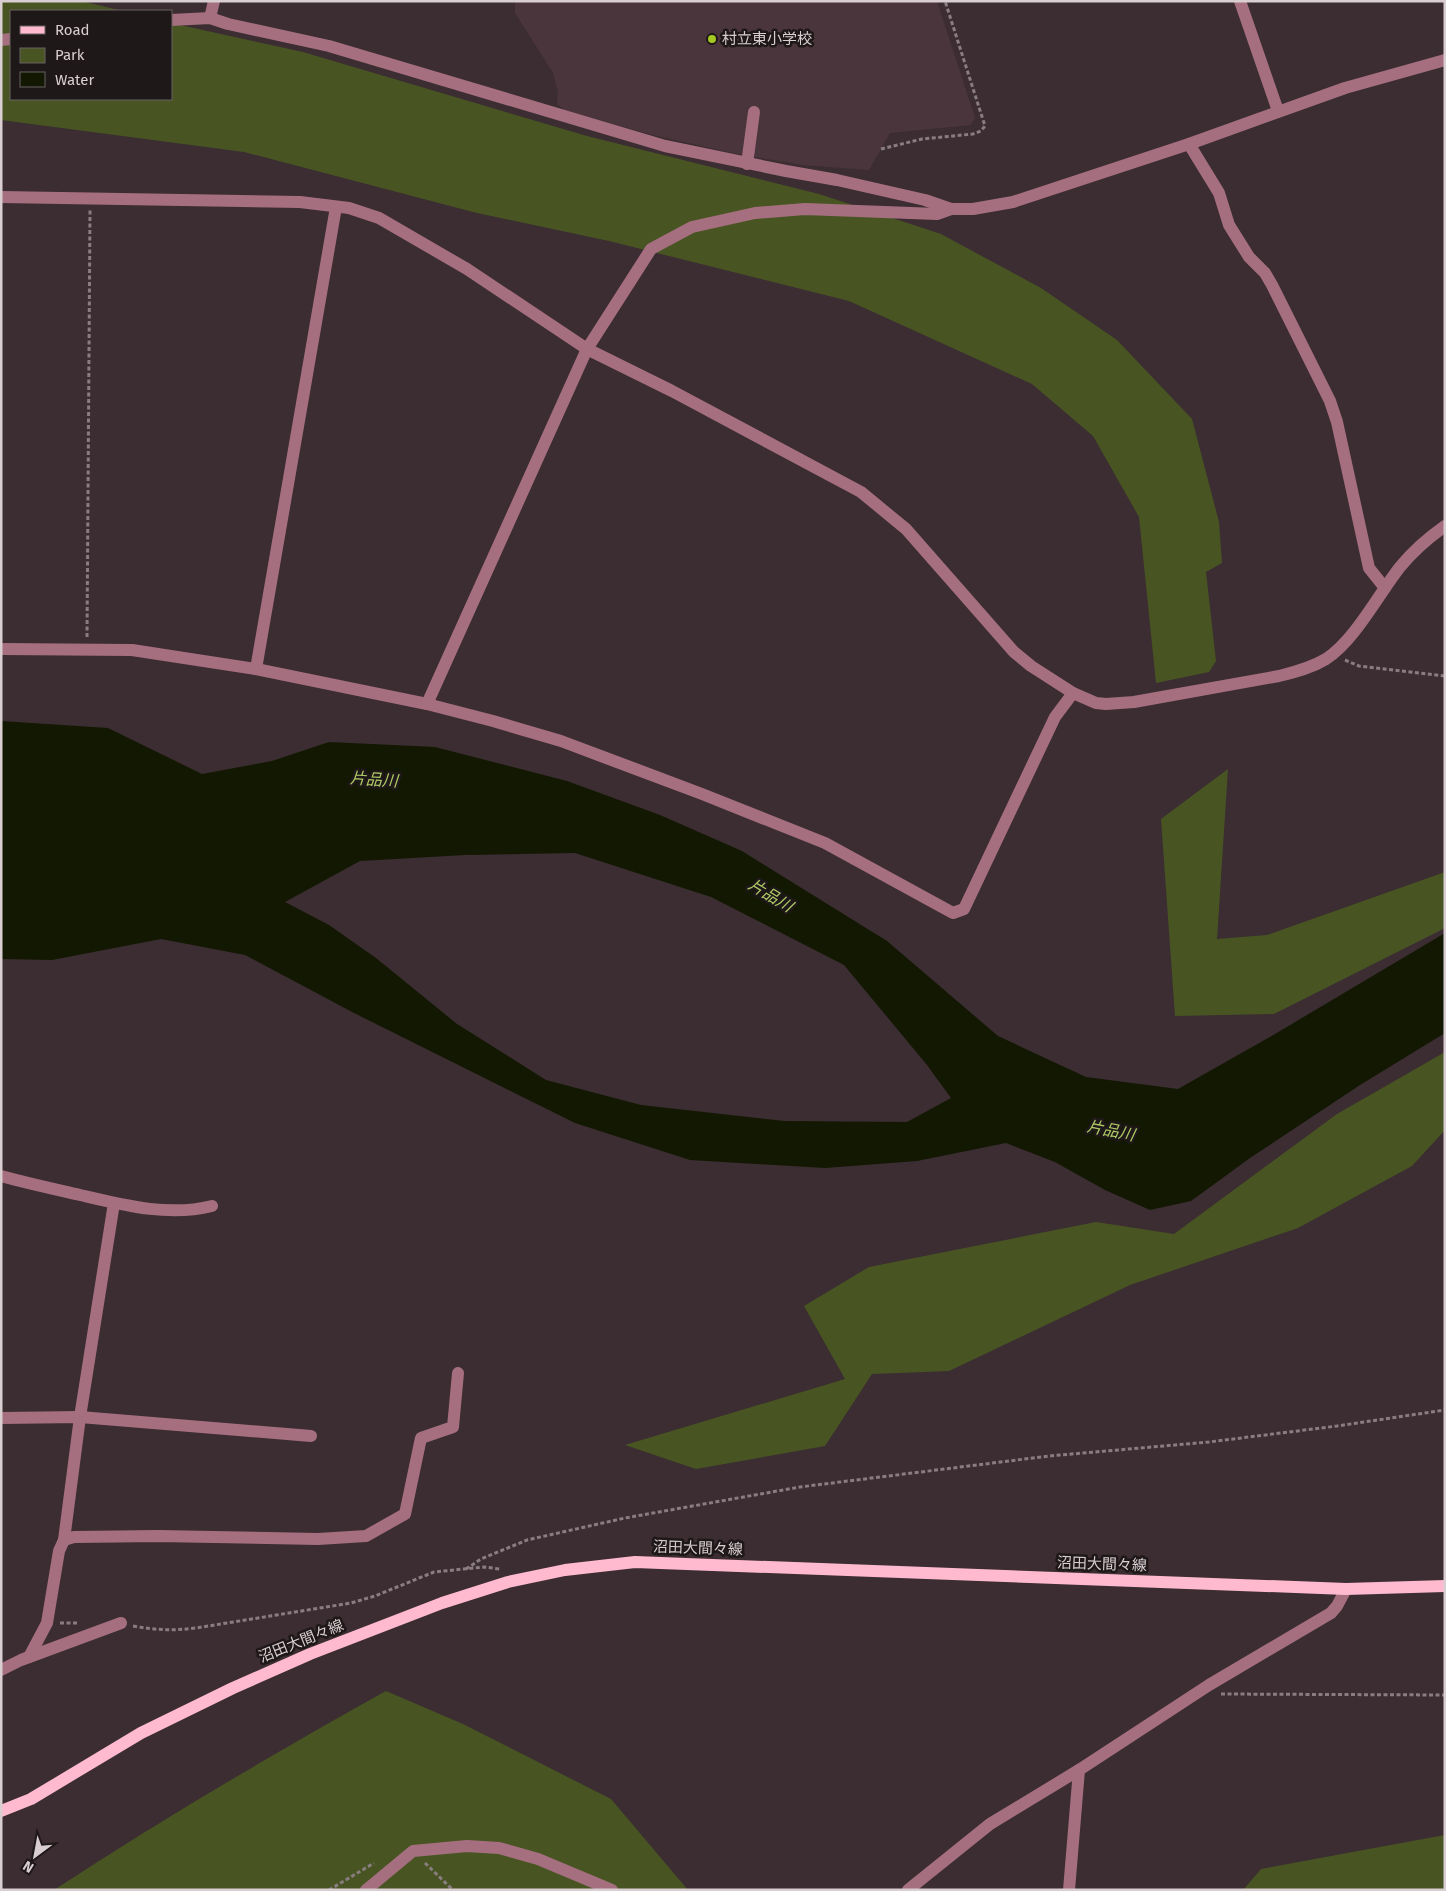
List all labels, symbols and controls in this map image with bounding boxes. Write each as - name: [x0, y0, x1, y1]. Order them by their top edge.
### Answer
- legend: [10, 10, 172, 100]
- text: Road: [55, 21, 90, 39]
- place label: 村立東小学校: [722, 30, 812, 48]
- marker: 村立東小学校: [706, 33, 718, 45]
- text: Park: [55, 46, 85, 64]
- text: Water: [55, 71, 94, 89]
- water label: 片品川: [349, 768, 401, 791]
- water label: 片品川: [745, 875, 798, 917]
- water label: 片品川: [1086, 1117, 1138, 1145]
- street label: 沼田大間々線: [653, 1537, 743, 1559]
- street label: 沼田大間々線: [1057, 1553, 1147, 1575]
- street label: 沼田大間々線: [256, 1616, 346, 1666]
- north arrow: [10, 1831, 60, 1881]
- text: N: [20, 1857, 37, 1876]

